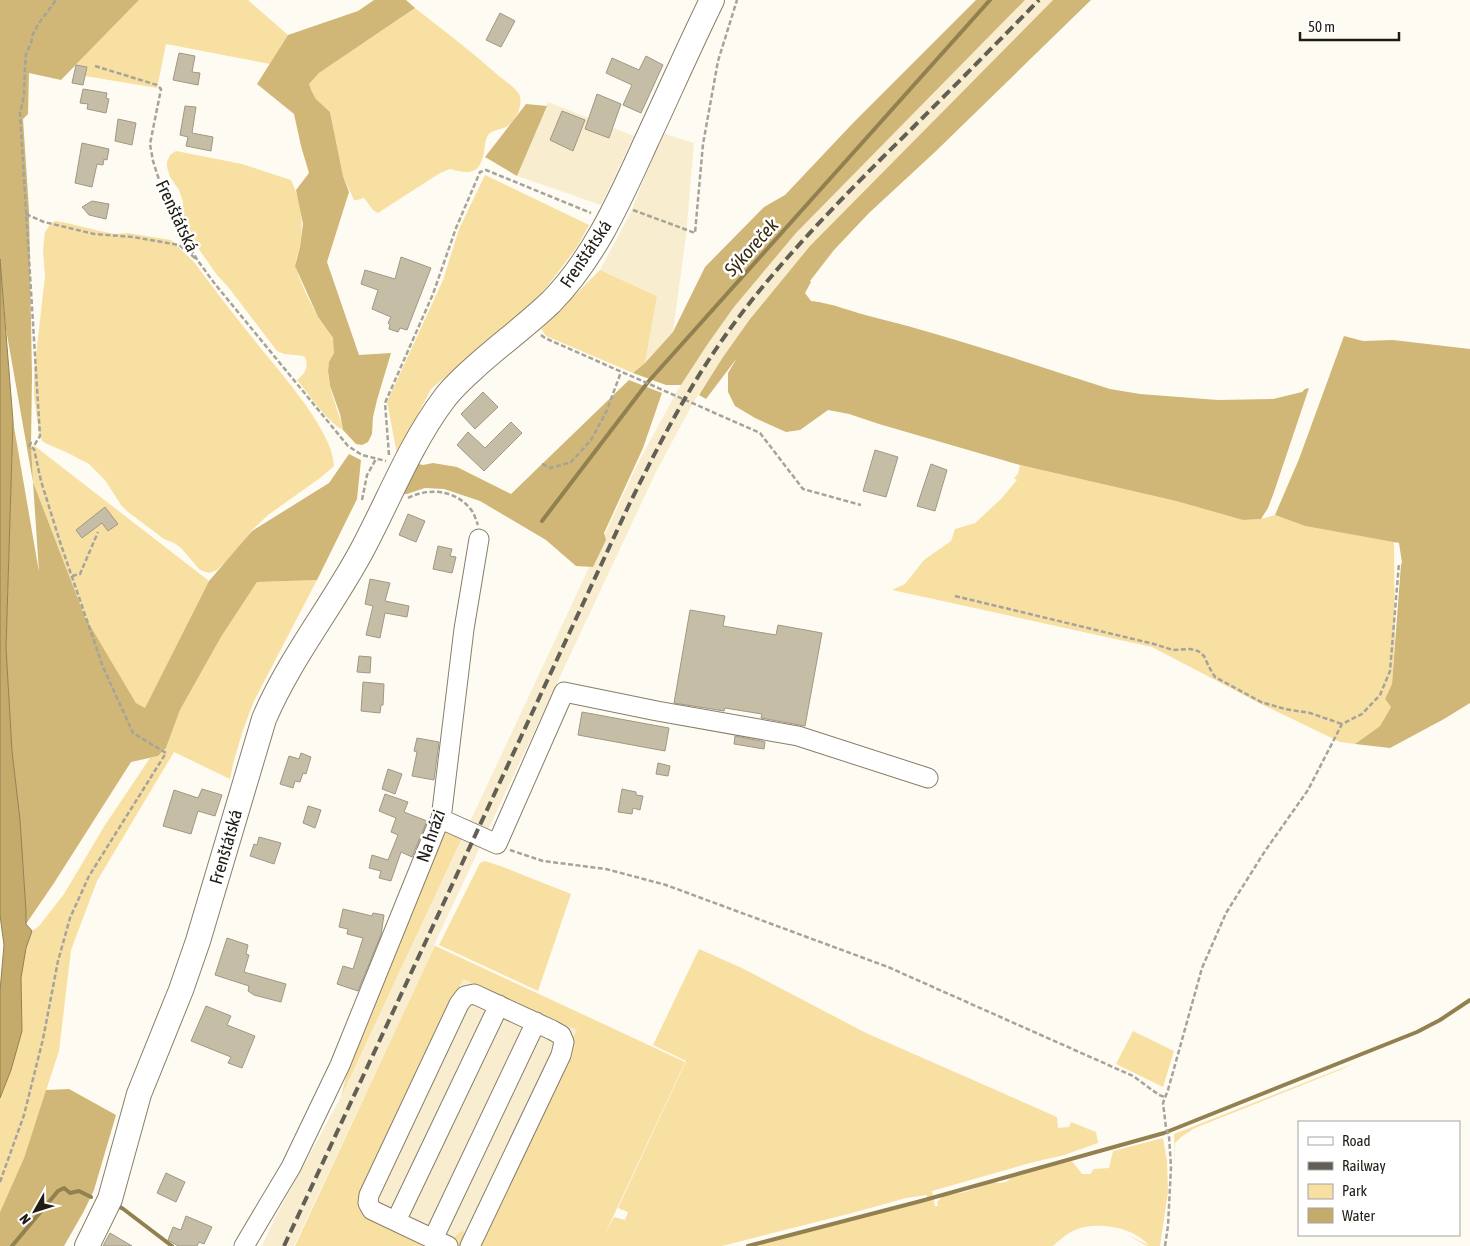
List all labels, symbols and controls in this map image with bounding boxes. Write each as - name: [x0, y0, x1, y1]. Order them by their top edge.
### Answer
- scale bar: [1300, 10, 1399, 42]
- text: 50 m: [1308, 18, 1335, 35]
- street label: Frenštátská: [152, 177, 203, 255]
- water label: Sýkoreček: [719, 213, 783, 281]
- street label: Frenštátská: [555, 216, 616, 291]
- street label: Frenštátská: [205, 807, 246, 887]
- street label: Na hrázi: [412, 807, 449, 865]
- legend: [1298, 1121, 1460, 1236]
- text: Road: [1342, 1132, 1371, 1149]
- text: Railway: [1342, 1157, 1386, 1174]
- text: Park: [1342, 1182, 1367, 1199]
- north arrow: [10, 1186, 60, 1236]
- text: Water: [1342, 1207, 1375, 1224]
- text: N: [16, 1211, 34, 1227]

